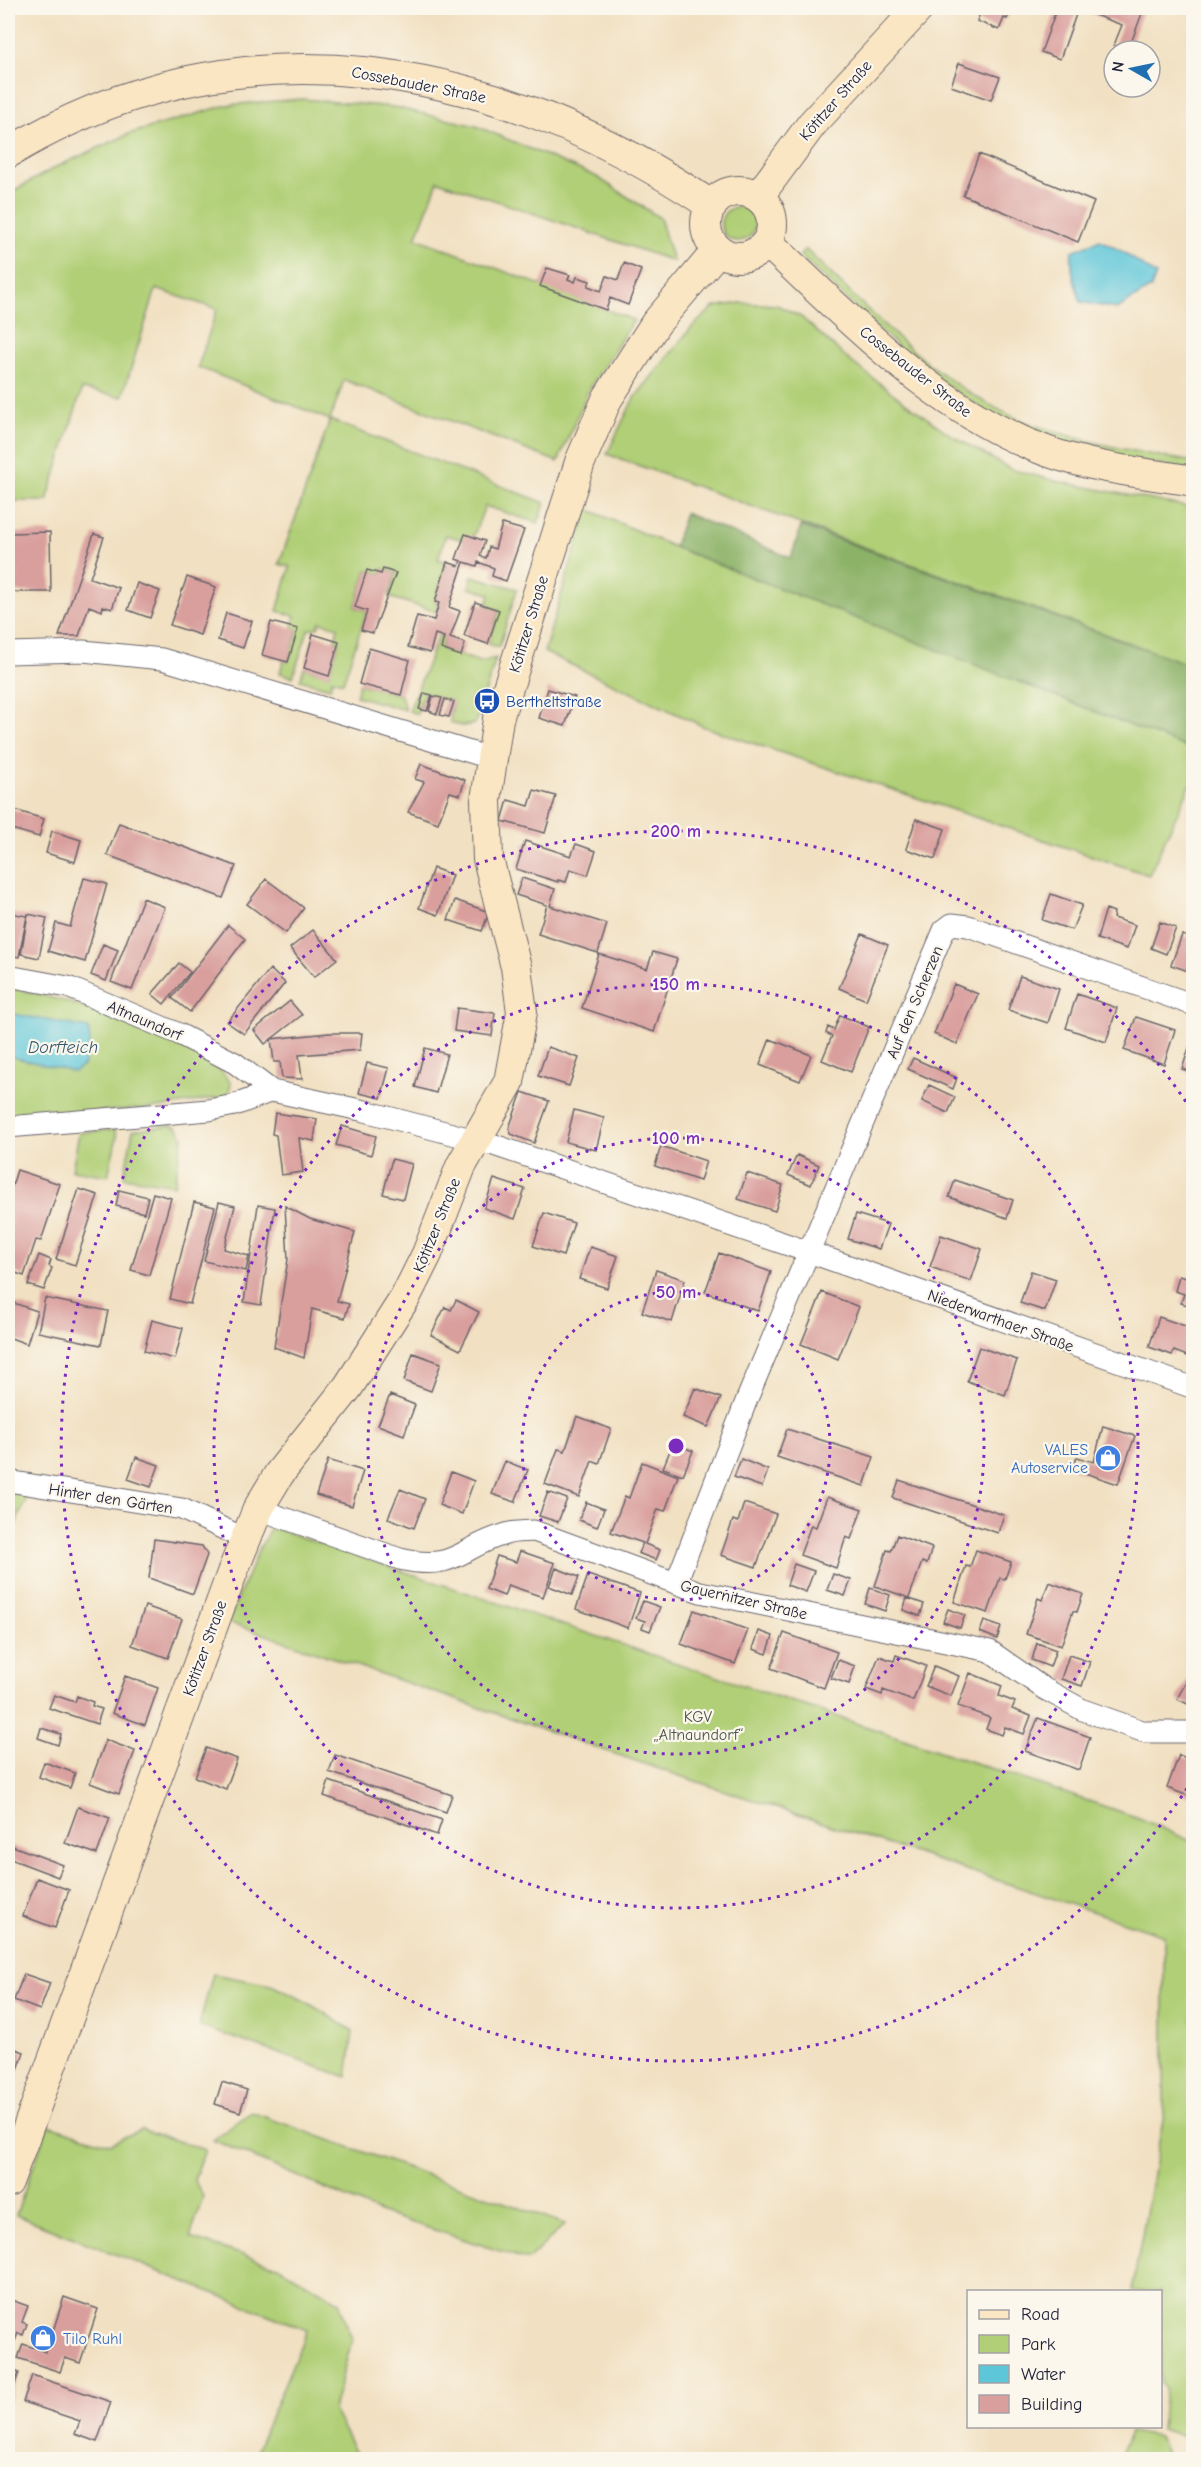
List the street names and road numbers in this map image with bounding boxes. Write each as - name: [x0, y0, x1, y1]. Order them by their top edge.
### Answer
- street label: Kötitzer Straße: [796, 57, 876, 144]
- street label: Cossebauder Straße: [350, 63, 488, 107]
- street label: Cossebauder Straße: [856, 323, 975, 421]
- street label: Kötitzer Straße: [506, 574, 552, 675]
- street label: Auf den Scherzen: [883, 943, 947, 1062]
- street label: Altnaundorf: [105, 997, 186, 1045]
- street label: Kötitzer Straße: [410, 1175, 464, 1275]
- street label: Niederwarthaer Straße: [925, 1286, 1076, 1356]
- street label: Hinter den Gärten: [47, 1480, 174, 1518]
- street label: Gauernitzer Straße: [679, 1577, 809, 1623]
- street label: Kötitzer Straße: [179, 1598, 231, 1699]

